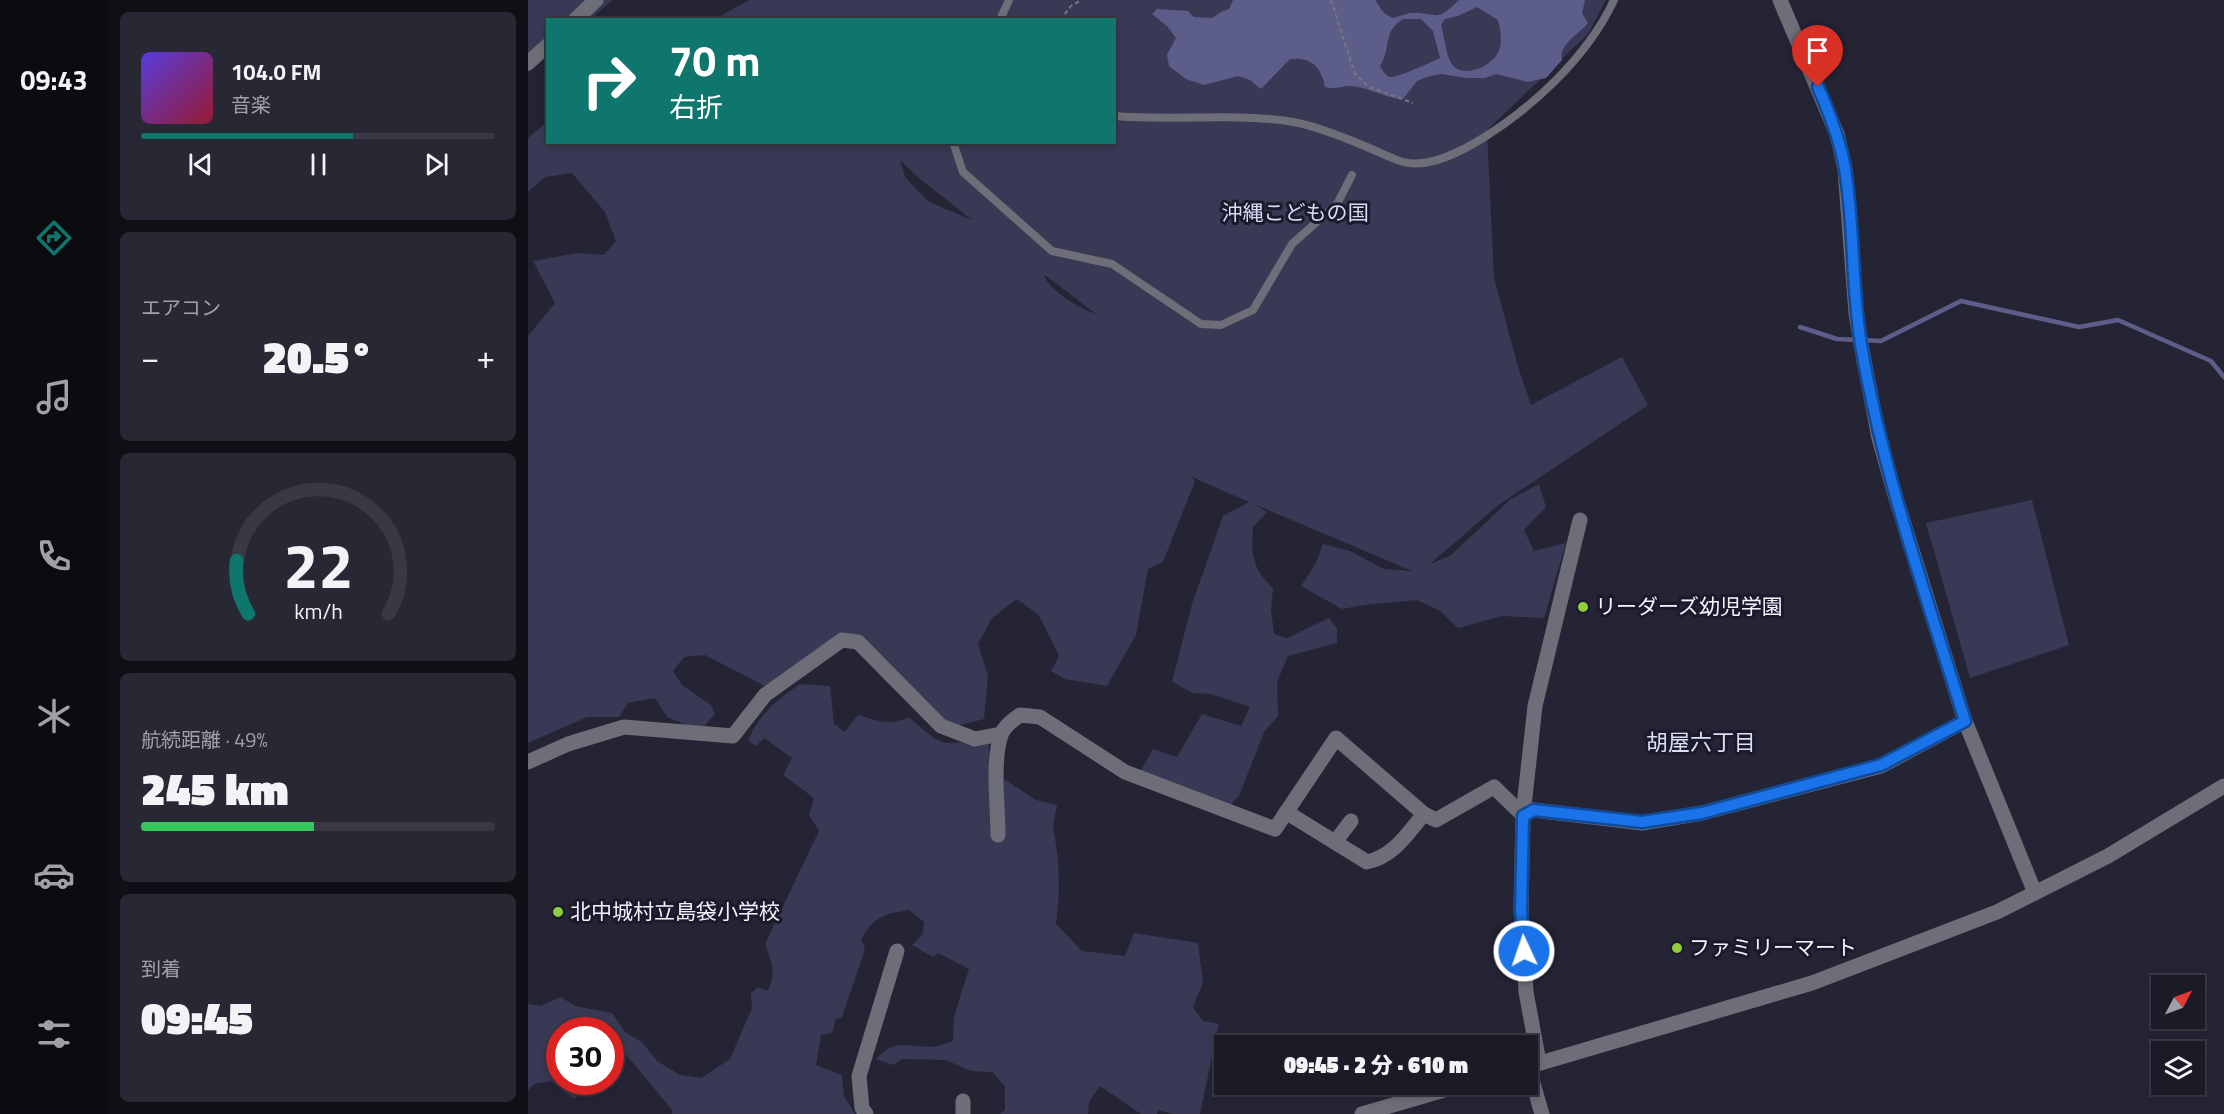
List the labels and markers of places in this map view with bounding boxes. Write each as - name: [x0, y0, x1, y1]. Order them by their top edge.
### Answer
- pin: [1792, 25, 1843, 87]
- place label: リーダーズ幼児学園: [1595, 590, 1783, 622]
- marker: リーダーズ幼児学園: [1576, 600, 1590, 614]
- place label: 北中城村立島袋小学校: [570, 895, 780, 927]
- marker: 北中城村立島袋小学校: [551, 905, 565, 919]
- place label: ファミリーマート: [1689, 931, 1857, 963]
- marker: ファミリーマート: [1670, 941, 1684, 955]

